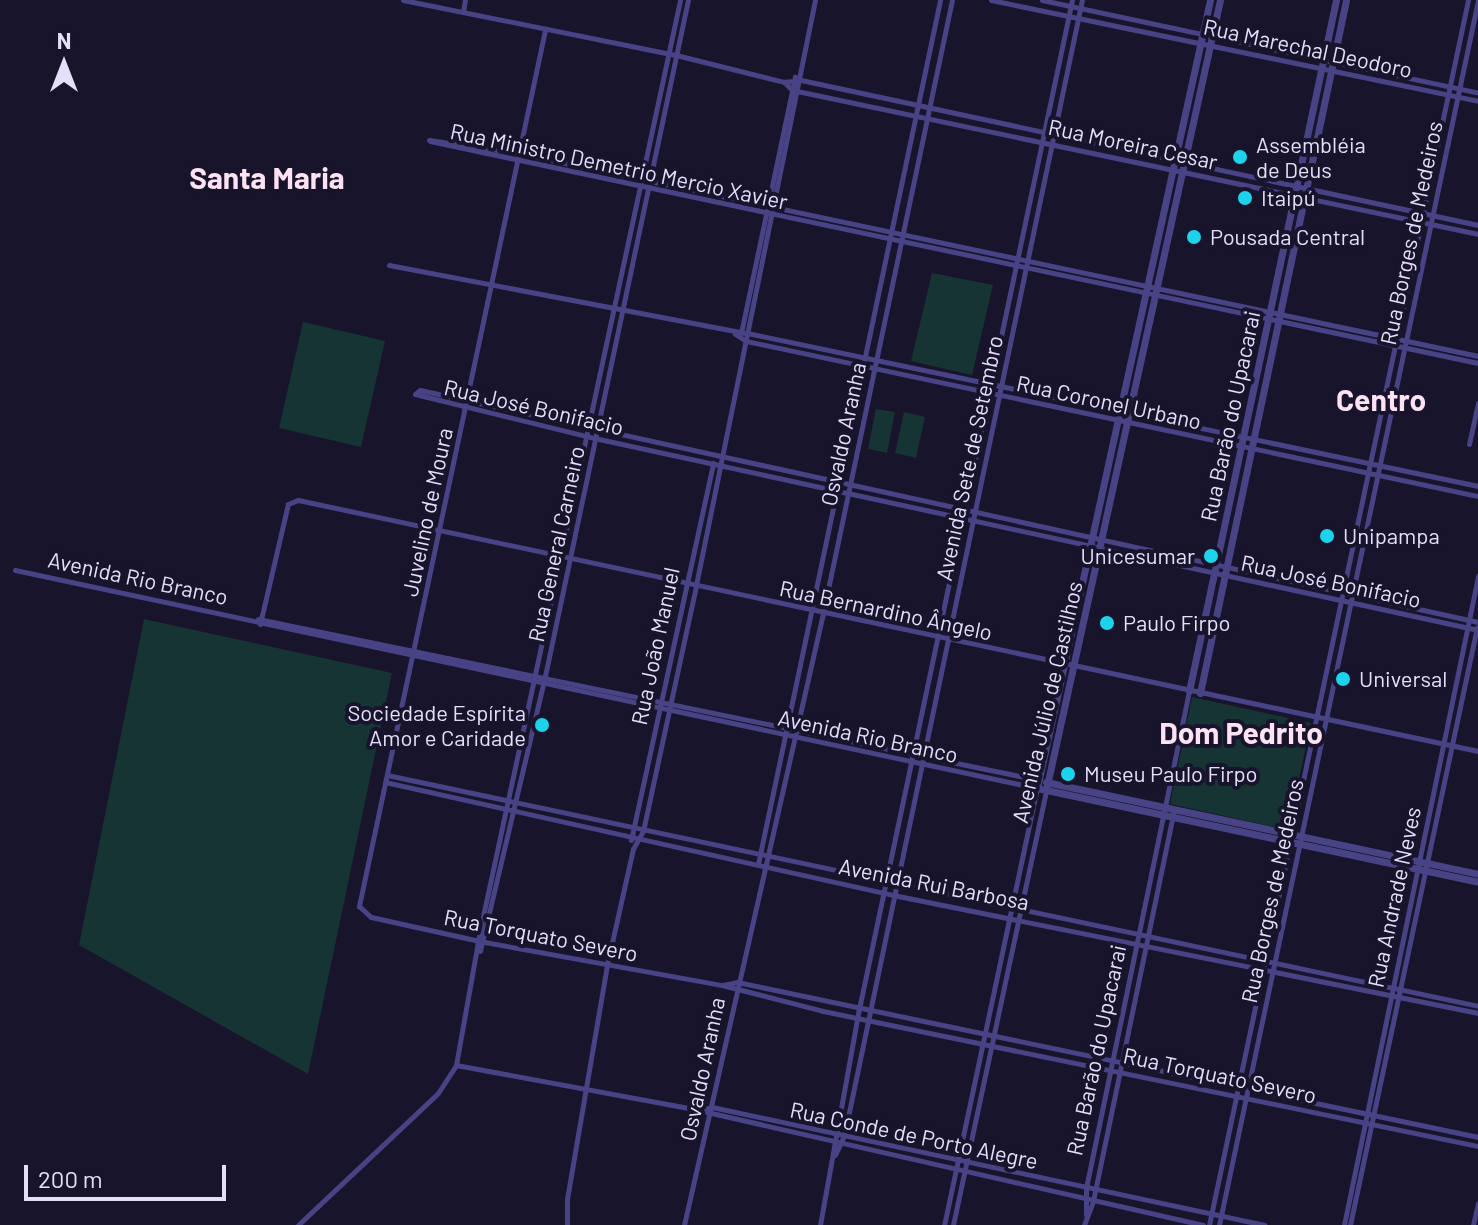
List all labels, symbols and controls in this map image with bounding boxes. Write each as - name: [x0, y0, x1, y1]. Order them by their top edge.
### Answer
- street label: Rua Marechal Deodoro: [1201, 13, 1415, 83]
- north arrow: [24, 24, 104, 104]
- text: N: [57, 27, 71, 53]
- street label: Rua Moreira Cesar: [1046, 113, 1220, 175]
- street label: Rua Ministro Demetrio Mercio Xavier: [448, 117, 790, 215]
- street label: Rua Borges de Medeiros: [1374, 119, 1448, 347]
- place label: Assembléia de Deus: [1256, 131, 1366, 182]
- marker: Assembléia de Deus: [1231, 148, 1249, 166]
- district label: Santa Maria: [189, 159, 345, 195]
- place label: Itaipú: [1261, 185, 1316, 211]
- marker: Itaipú: [1236, 189, 1254, 207]
- place label: Pousada Central: [1210, 224, 1365, 250]
- marker: Pousada Central: [1185, 228, 1203, 246]
- street label: Rua Barão do Upacarai: [1195, 308, 1265, 524]
- street label: Avenida Sete de Setembro: [930, 333, 1008, 583]
- street label: Osvaldo Aranha: [815, 360, 871, 508]
- street label: Rua Coronel Urbano: [1014, 370, 1204, 434]
- street label: Rua José Bonifacio: [442, 374, 626, 440]
- district label: Centro: [1336, 381, 1426, 417]
- street label: Juvelino de Moura: [396, 425, 458, 599]
- street label: Rua General Carneiro: [522, 444, 590, 644]
- place label: Unipampa: [1343, 523, 1440, 549]
- marker: Unipampa: [1318, 527, 1336, 545]
- place label: Unicesumar: [1081, 543, 1195, 569]
- street label: Avenida Rio Branco: [46, 546, 230, 610]
- marker: Unicesumar: [1202, 547, 1220, 565]
- street label: Rua José Bonifacio: [1239, 549, 1423, 613]
- street label: Rua João Manuel: [625, 565, 685, 727]
- street label: Rua Bernardino Ângelo: [777, 575, 995, 645]
- street label: Avenida Júlio de Castilhos: [1006, 579, 1088, 825]
- place label: Paulo Firpo: [1123, 610, 1231, 636]
- marker: Paulo Firpo: [1098, 614, 1116, 632]
- place label: Universal: [1359, 666, 1447, 692]
- marker: Universal: [1334, 670, 1352, 688]
- place label: Sociedade Espírita Amor e Caridade: [347, 699, 526, 750]
- street label: Avenida Rio Branco: [776, 704, 960, 768]
- district label: Dom Pedrito: [1159, 714, 1323, 750]
- marker: Sociedade Espírita Amor e Caridade: [533, 716, 551, 734]
- place label: Museu Paulo Firpo: [1084, 761, 1258, 787]
- marker: Museu Paulo Firpo: [1059, 765, 1077, 783]
- street label: Rua Borges de Medeiros: [1235, 777, 1309, 1005]
- street label: Rua Andrade Neves: [1362, 804, 1426, 990]
- street label: Avenida Rui Barbosa: [837, 853, 1031, 915]
- street label: Rua Torquato Severo: [442, 903, 640, 967]
- street label: Rua Barão do Upacarai: [1061, 942, 1131, 1158]
- street label: Osvaldo Aranha: [674, 995, 730, 1143]
- street label: Rua Torquato Severo: [1121, 1042, 1319, 1108]
- street label: Rua Conde de Porto Alegre: [788, 1096, 1040, 1174]
- scale bar: [28, 1149, 230, 1199]
- text: 200 m: [38, 1164, 103, 1193]

